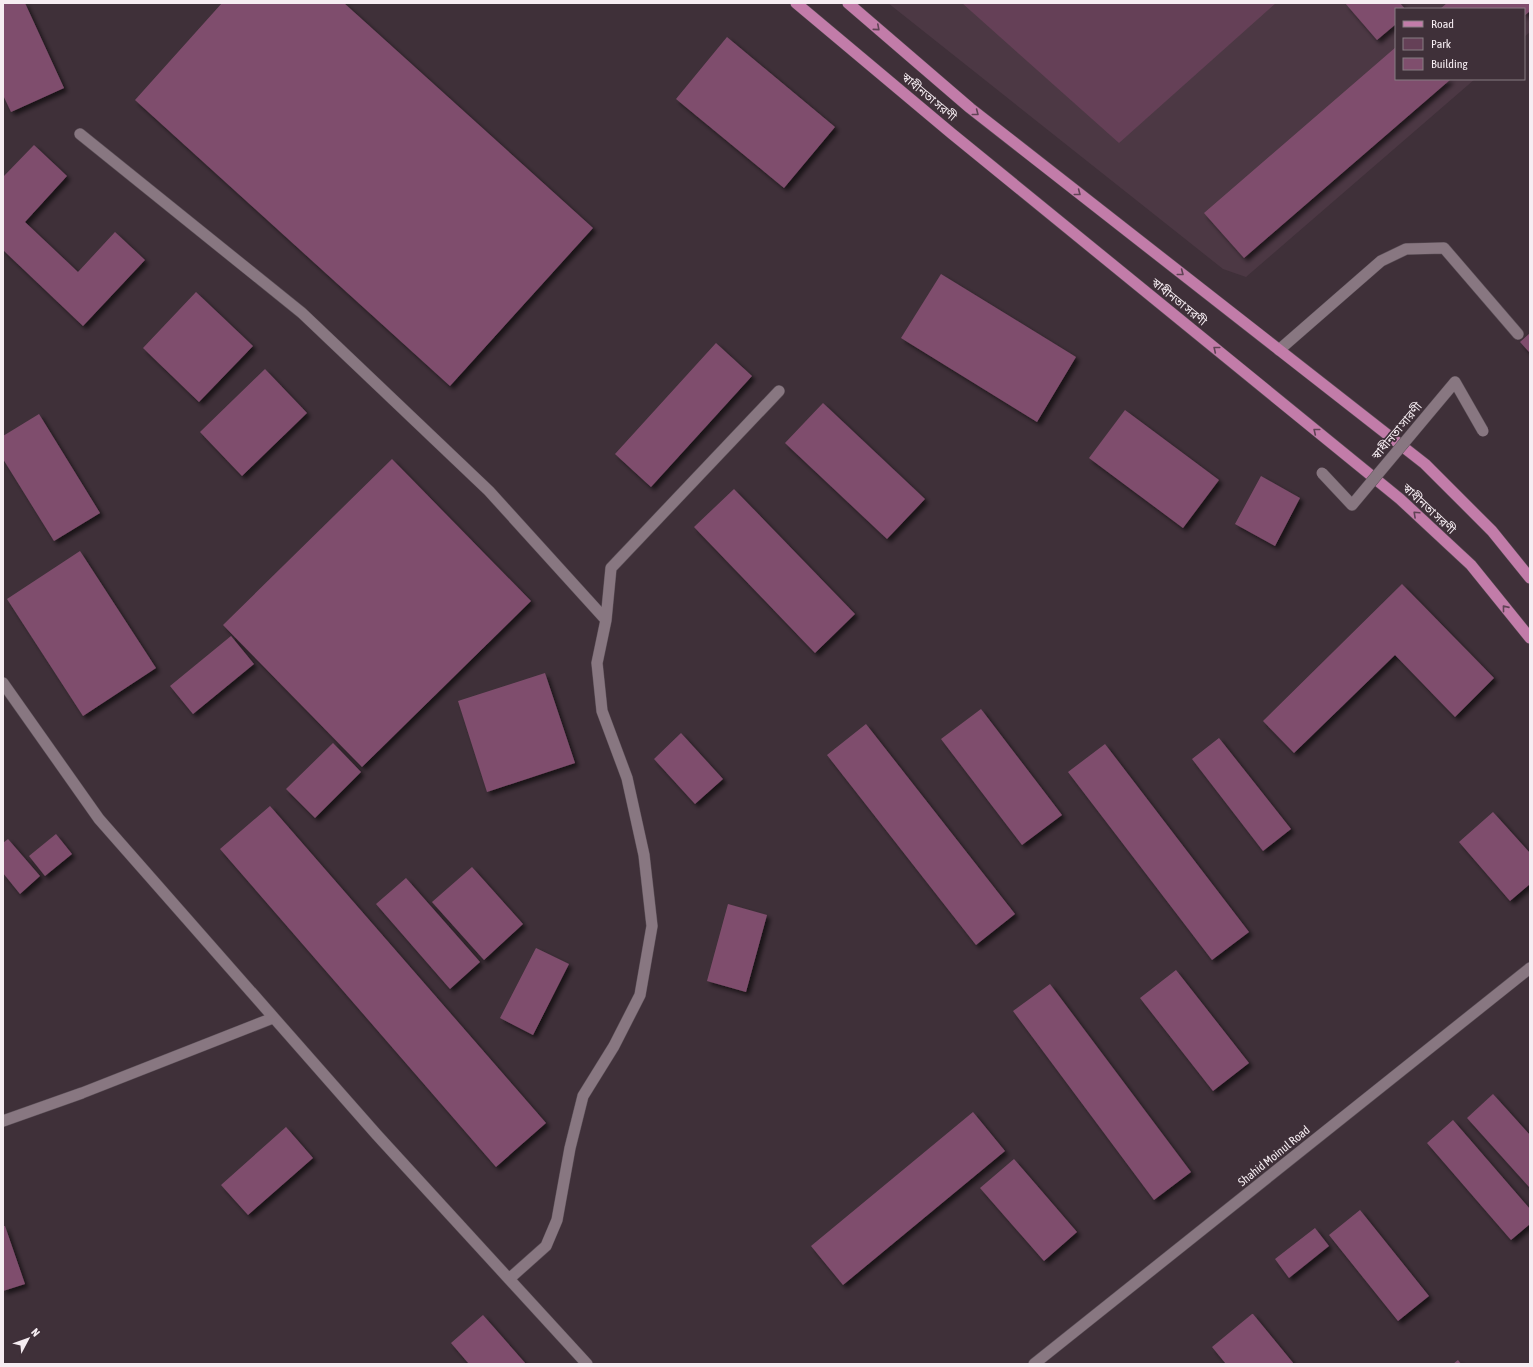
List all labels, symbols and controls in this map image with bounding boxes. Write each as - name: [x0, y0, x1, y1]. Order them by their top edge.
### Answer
- legend: [1395, 8, 1525, 80]
- text: Road: [1431, 17, 1454, 31]
- one-way arrow: [872, 24, 880, 31]
- text: Park: [1431, 37, 1452, 51]
- text: Building: [1431, 57, 1469, 71]
- street label: স্বাধীনতা সরণী: [898, 69, 960, 124]
- one-way arrow: [971, 108, 978, 115]
- one-way arrow: [1074, 188, 1081, 195]
- one-way arrow: [1176, 268, 1183, 275]
- street label: স্বাধীনতা সরণী: [1148, 274, 1211, 329]
- one-way arrow: [1213, 346, 1220, 353]
- street label: স্বাধীনতা সারণী: [1368, 398, 1425, 463]
- one-way arrow: [1314, 428, 1321, 435]
- street label: স্বাধীনতা সরণী: [1399, 480, 1460, 538]
- one-way arrow: [1413, 511, 1421, 519]
- one-way arrow: [1503, 605, 1510, 613]
- street label: Shahid Moinul Road: [1235, 1123, 1313, 1189]
- north arrow: [8, 1319, 48, 1359]
- text: N: [29, 1326, 42, 1339]

